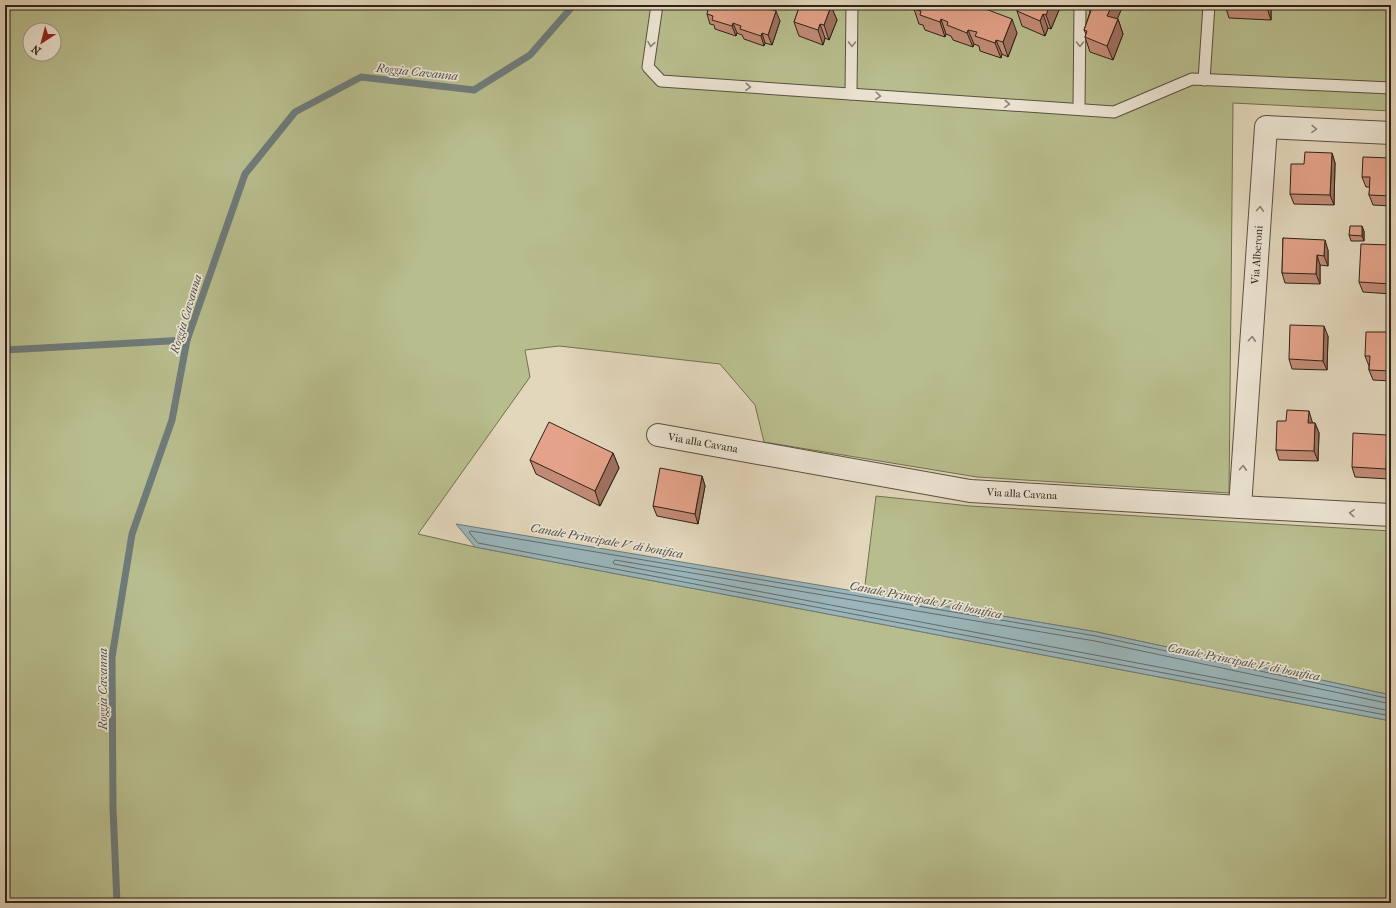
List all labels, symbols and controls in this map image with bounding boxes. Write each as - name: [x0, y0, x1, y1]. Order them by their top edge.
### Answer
- north arrow: [22, 22, 62, 62]
- one-way arrow: [647, 40, 656, 47]
- one-way arrow: [848, 41, 856, 47]
- one-way arrow: [1076, 41, 1084, 47]
- text: N: [29, 42, 44, 57]
- water label: Roggia Cavanna: [374, 61, 459, 83]
- one-way arrow: [745, 82, 751, 91]
- one-way arrow: [875, 91, 881, 100]
- one-way arrow: [1004, 100, 1010, 109]
- one-way arrow: [1311, 125, 1317, 133]
- one-way arrow: [1256, 206, 1265, 212]
- street label: Via Alberoni: [1248, 224, 1266, 286]
- water label: Roggia Cavanna: [167, 273, 205, 356]
- one-way arrow: [1247, 336, 1256, 342]
- street label: Via alla Cavana: [666, 430, 740, 456]
- one-way arrow: [1238, 465, 1247, 471]
- street label: Via alla Cavana: [985, 486, 1059, 502]
- one-way arrow: [1349, 508, 1355, 517]
- water label: Canale Principale V di bonifica: [530, 521, 684, 561]
- water label: Canale Principale V di bonifica: [849, 578, 1003, 622]
- water label: Canale Principale V di bonifica: [1167, 640, 1321, 684]
- water label: Roggia Cavanna: [96, 648, 110, 731]

